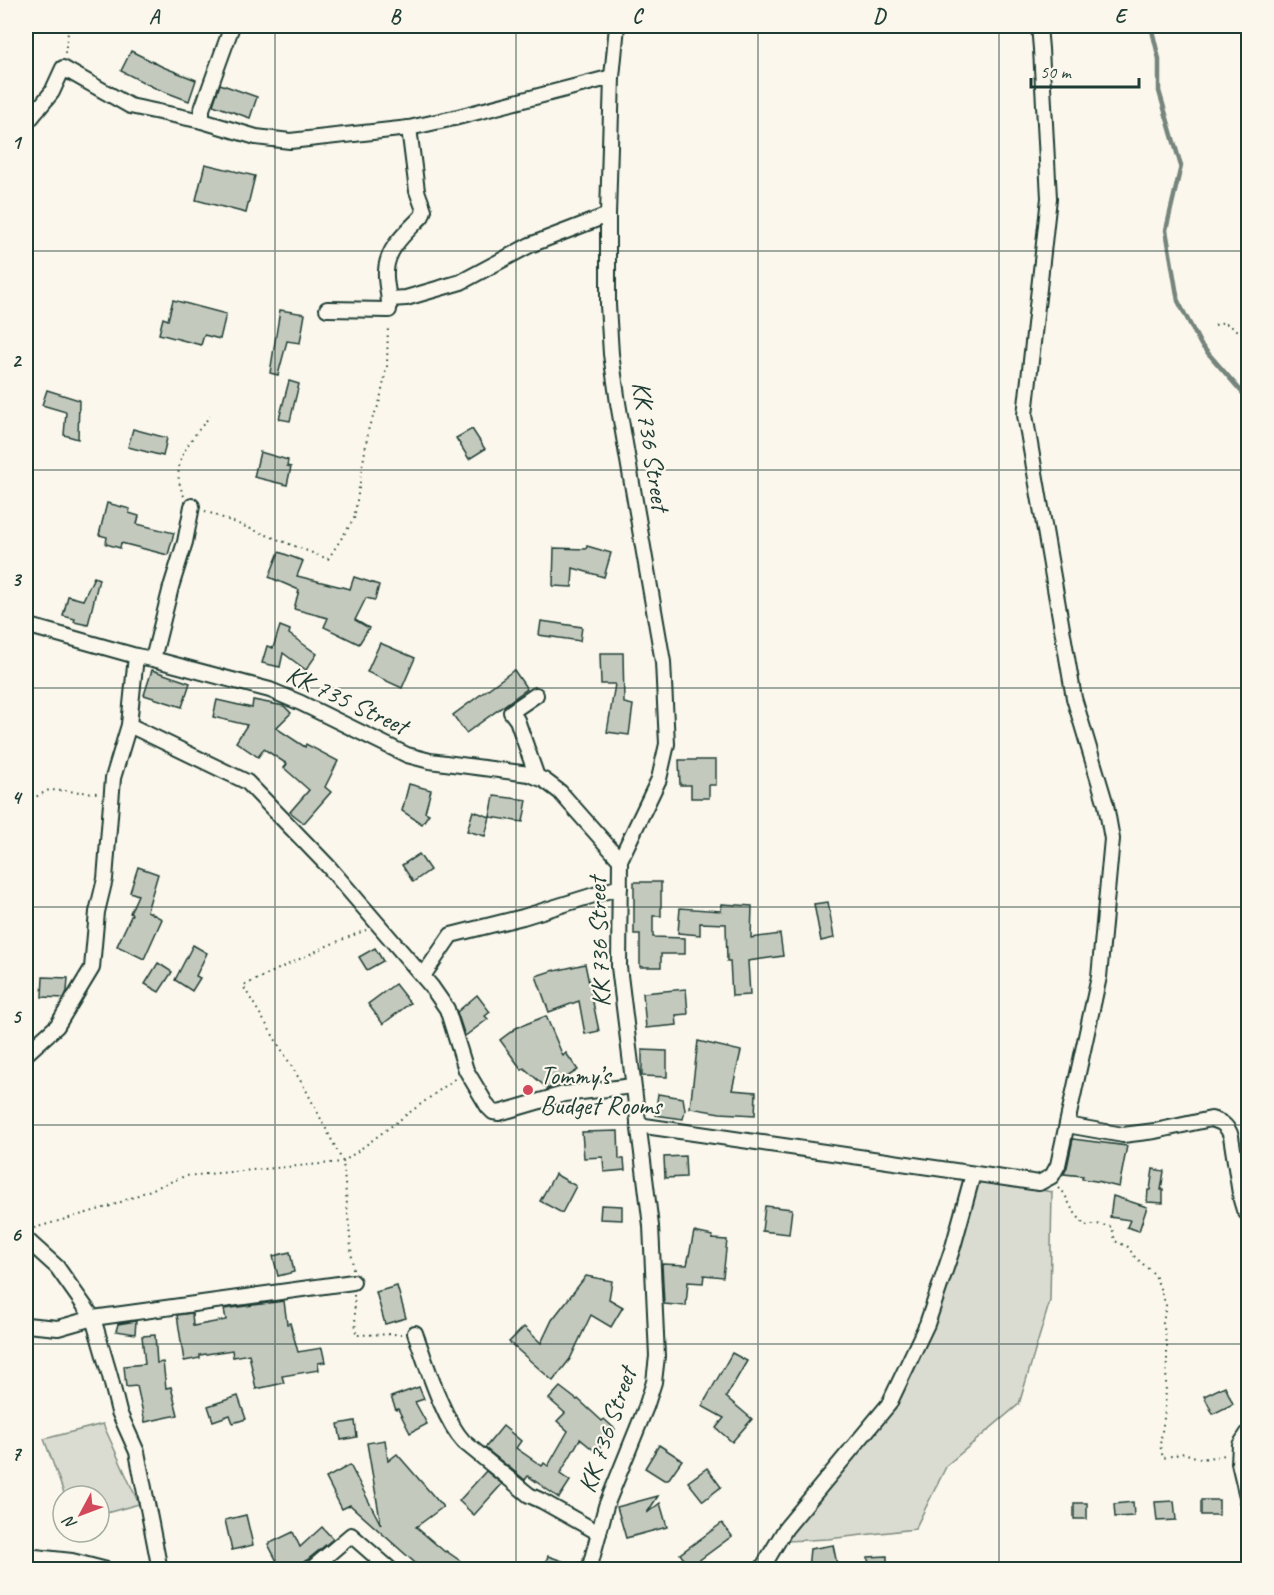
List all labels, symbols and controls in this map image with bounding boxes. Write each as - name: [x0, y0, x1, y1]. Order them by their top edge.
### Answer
- text: A: [149, 4, 161, 29]
- text: B: [390, 4, 402, 29]
- text: C: [632, 4, 644, 29]
- text: D: [873, 4, 887, 29]
- text: E: [1115, 4, 1129, 29]
- scale bar: [1031, 51, 1139, 89]
- text: 50 m: [1040, 61, 1073, 83]
- text: 1: [12, 130, 23, 155]
- text: 2: [12, 348, 23, 373]
- street label: KK 736 Street: [625, 379, 678, 516]
- text: 3: [12, 567, 23, 592]
- street label: KK 735 Street: [281, 658, 416, 744]
- text: 4: [12, 785, 24, 810]
- street label: KK 736 Street: [580, 873, 618, 1008]
- text: 5: [12, 1004, 23, 1029]
- place label: Tommy’s Budget Rooms: [540, 1059, 664, 1122]
- marker: Tommy’s Budget Rooms: [521, 1083, 535, 1097]
- text: 6: [11, 1222, 22, 1247]
- street label: KK 736 Street: [570, 1360, 645, 1497]
- text: 7: [12, 1441, 23, 1466]
- north arrow: [51, 1484, 111, 1544]
- text: N: [58, 1511, 81, 1533]

